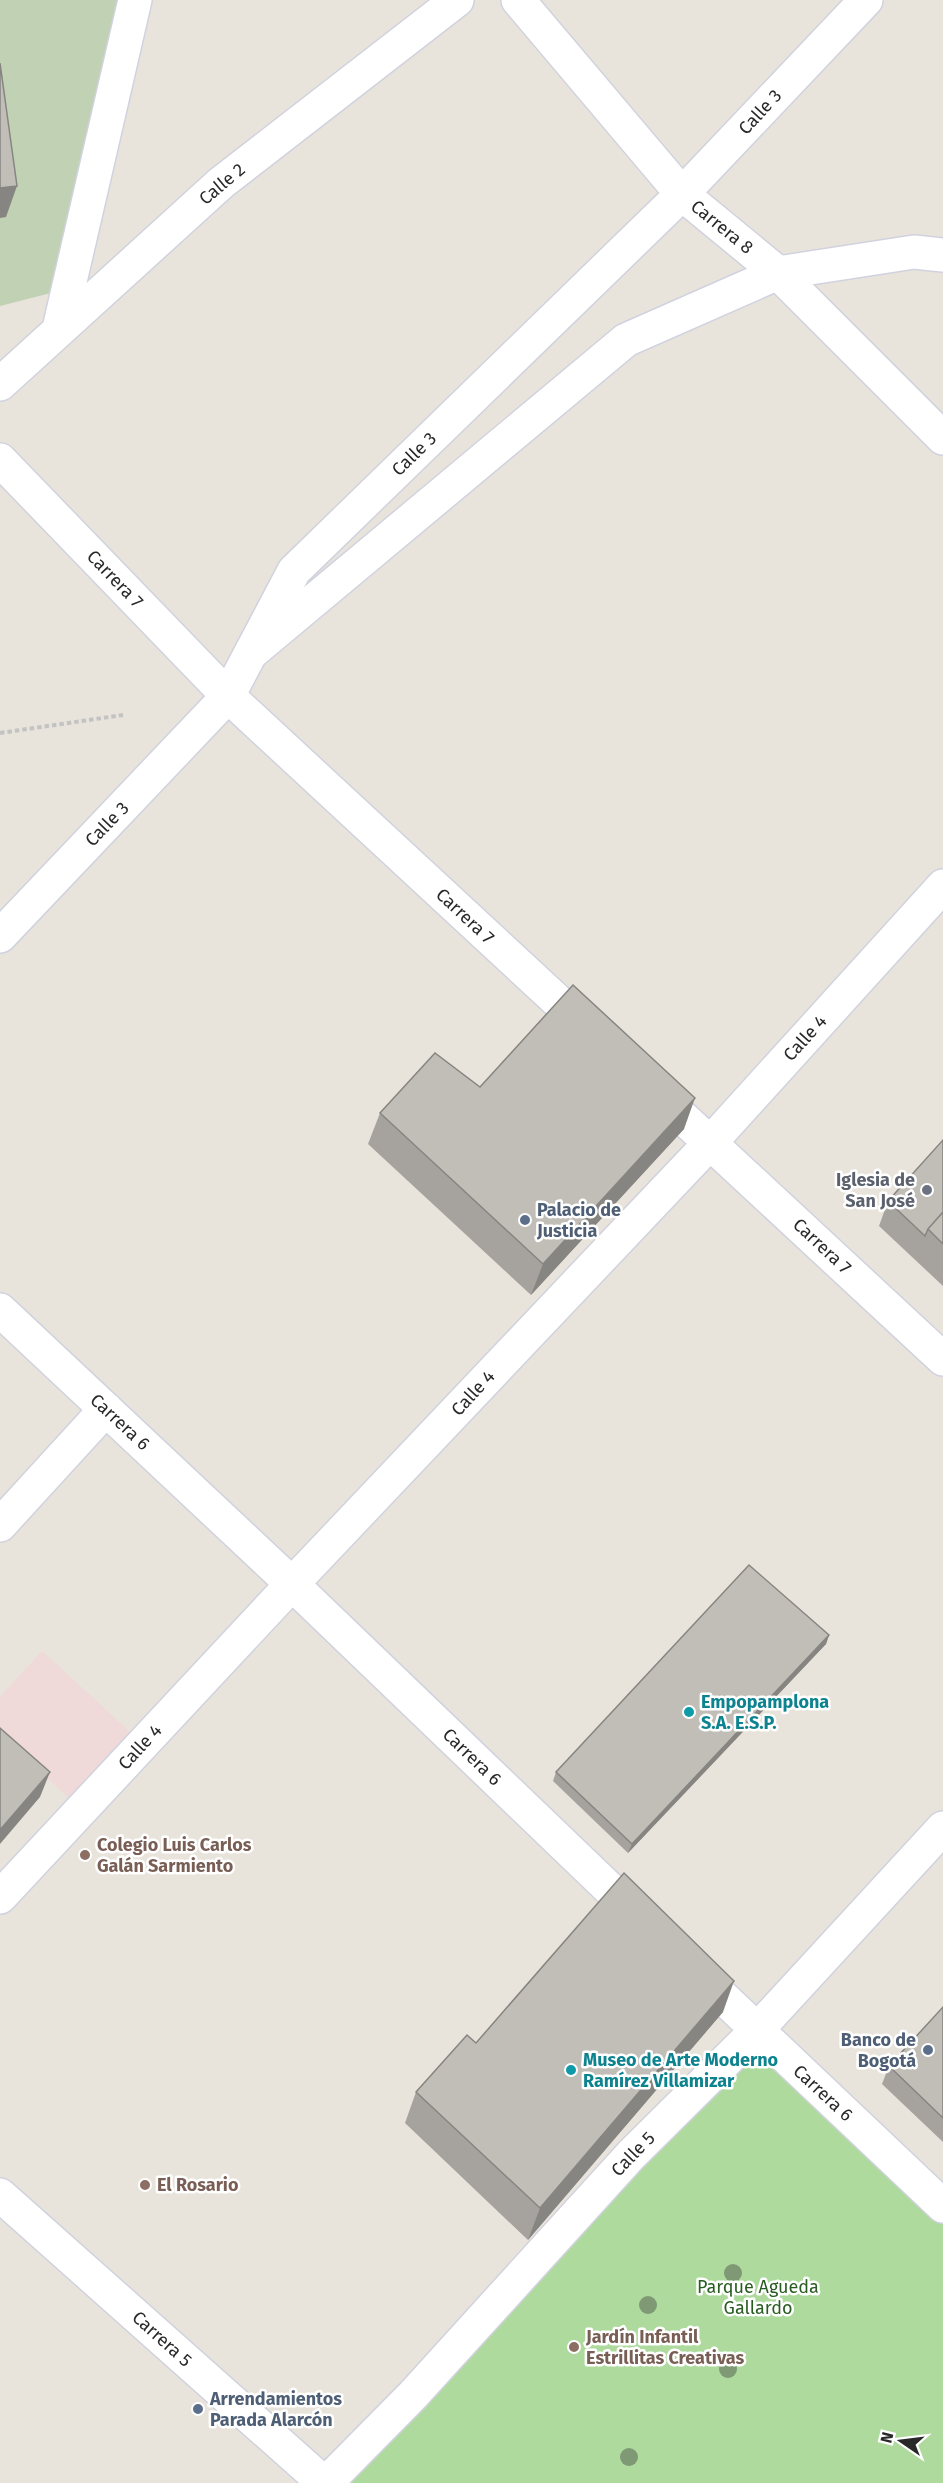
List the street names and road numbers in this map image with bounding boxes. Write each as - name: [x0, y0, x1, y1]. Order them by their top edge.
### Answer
- street label: Calle 3: [734, 85, 786, 139]
- street label: Calle 2: [194, 158, 250, 210]
- street label: Carrera 8: [686, 195, 758, 259]
- street label: Calle 3: [387, 427, 441, 481]
- street label: Carrera 7: [82, 546, 148, 612]
- street label: Calle 3: [80, 797, 134, 851]
- street label: Carrera 7: [431, 883, 499, 949]
- street label: Calle 4: [779, 1010, 832, 1065]
- street label: Carrera 7: [788, 1213, 856, 1279]
- street label: Calle 4: [446, 1365, 500, 1420]
- street label: Carrera 6: [86, 1389, 154, 1455]
- street label: Calle 4: [113, 1719, 167, 1774]
- street label: Carrera 6: [438, 1724, 506, 1790]
- street label: Carrera 6: [789, 2060, 857, 2126]
- street label: Calle 5: [606, 2127, 660, 2181]
- street label: Carrera 5: [128, 2306, 196, 2372]

